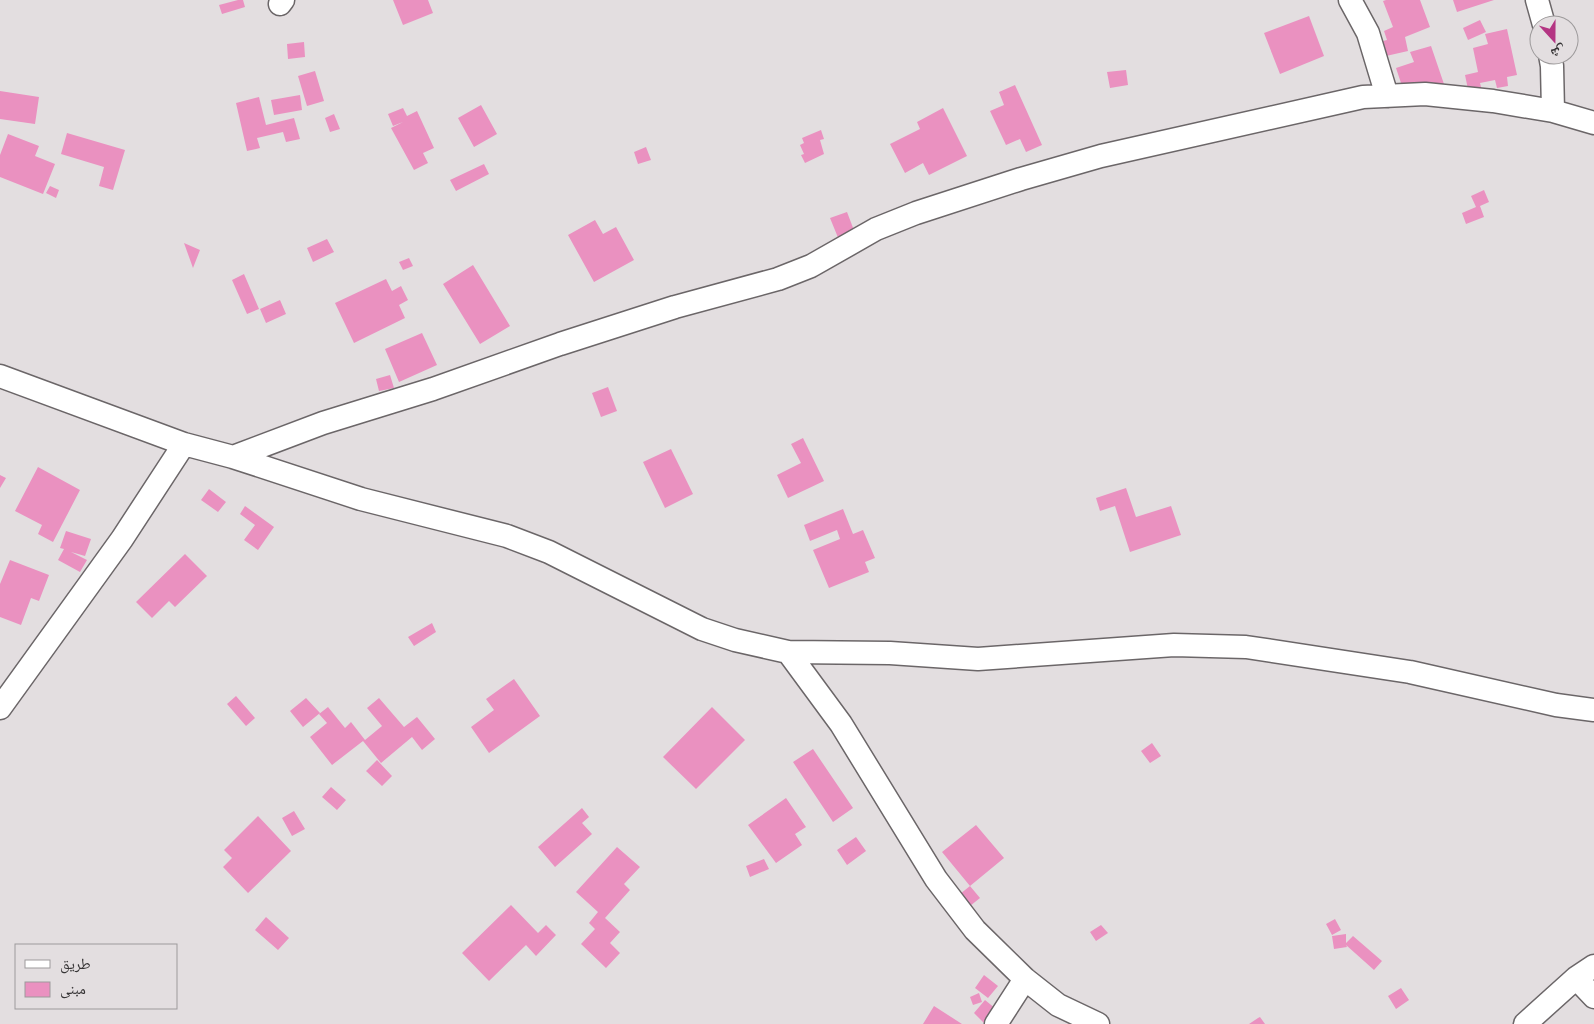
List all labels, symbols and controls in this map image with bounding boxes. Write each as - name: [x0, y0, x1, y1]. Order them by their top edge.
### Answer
- north arrow: [1529, 15, 1579, 65]
- text: ش: [1548, 41, 1569, 63]
- legend: [15, 944, 178, 1009]
- text: طريق: [60, 954, 91, 974]
- text: مبنى: [60, 979, 86, 999]

